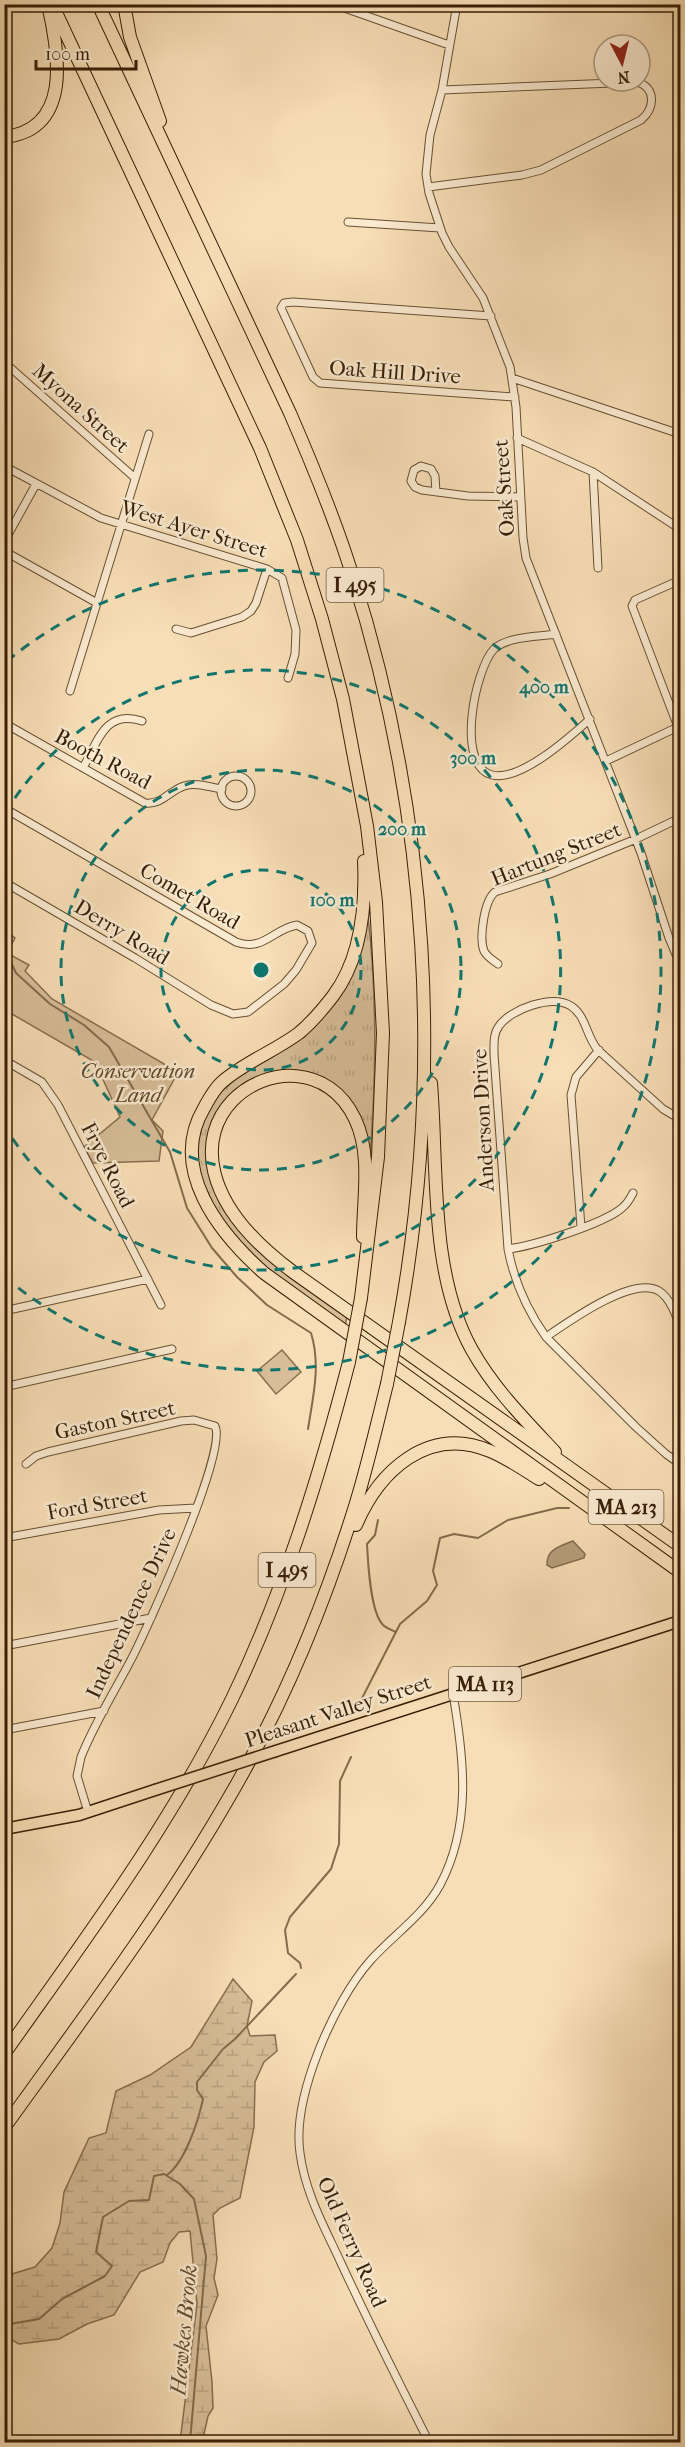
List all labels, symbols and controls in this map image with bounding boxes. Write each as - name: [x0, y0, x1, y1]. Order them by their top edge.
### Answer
- scale bar: [36, 33, 136, 71]
- north arrow: [592, 33, 652, 93]
- text: 100 m: [45, 44, 90, 65]
- text: N: [616, 67, 631, 88]
- street label: Oak Hill Drive: [328, 355, 462, 389]
- street label: Myona Street: [28, 358, 135, 458]
- street label: Oak Street: [489, 438, 519, 537]
- street label: West Ayer Street: [117, 495, 271, 563]
- road number: I 495: [326, 568, 384, 602]
- text: 400 m: [518, 677, 570, 698]
- street label: Booth Road: [51, 724, 156, 795]
- text: 300 m: [450, 748, 497, 769]
- street label: Hartung Street: [487, 817, 625, 891]
- text: 200 m: [378, 819, 427, 840]
- street label: Comet Road: [136, 858, 245, 934]
- text: 100 m: [309, 890, 356, 911]
- street label: Derry Road: [70, 894, 174, 970]
- centre of rings: [251, 960, 271, 980]
- street label: Anderson Drive: [467, 1048, 499, 1193]
- park label: Conservation Land: [81, 1059, 196, 1107]
- street label: Frye Road: [76, 1118, 140, 1212]
- street label: Gaston Street: [53, 1395, 178, 1444]
- street label: Ford Street: [45, 1483, 150, 1525]
- road number: MA 213: [588, 1490, 664, 1524]
- street label: Independence Drive: [81, 1524, 181, 1702]
- road number: I 495: [258, 1553, 316, 1587]
- road number: MA 113: [449, 1667, 521, 1701]
- street label: Pleasant Valley Street: [242, 1669, 435, 1752]
- street label: Old Ferry Road: [313, 2173, 392, 2311]
- water label: Hawkes Brook: [165, 2264, 203, 2397]

